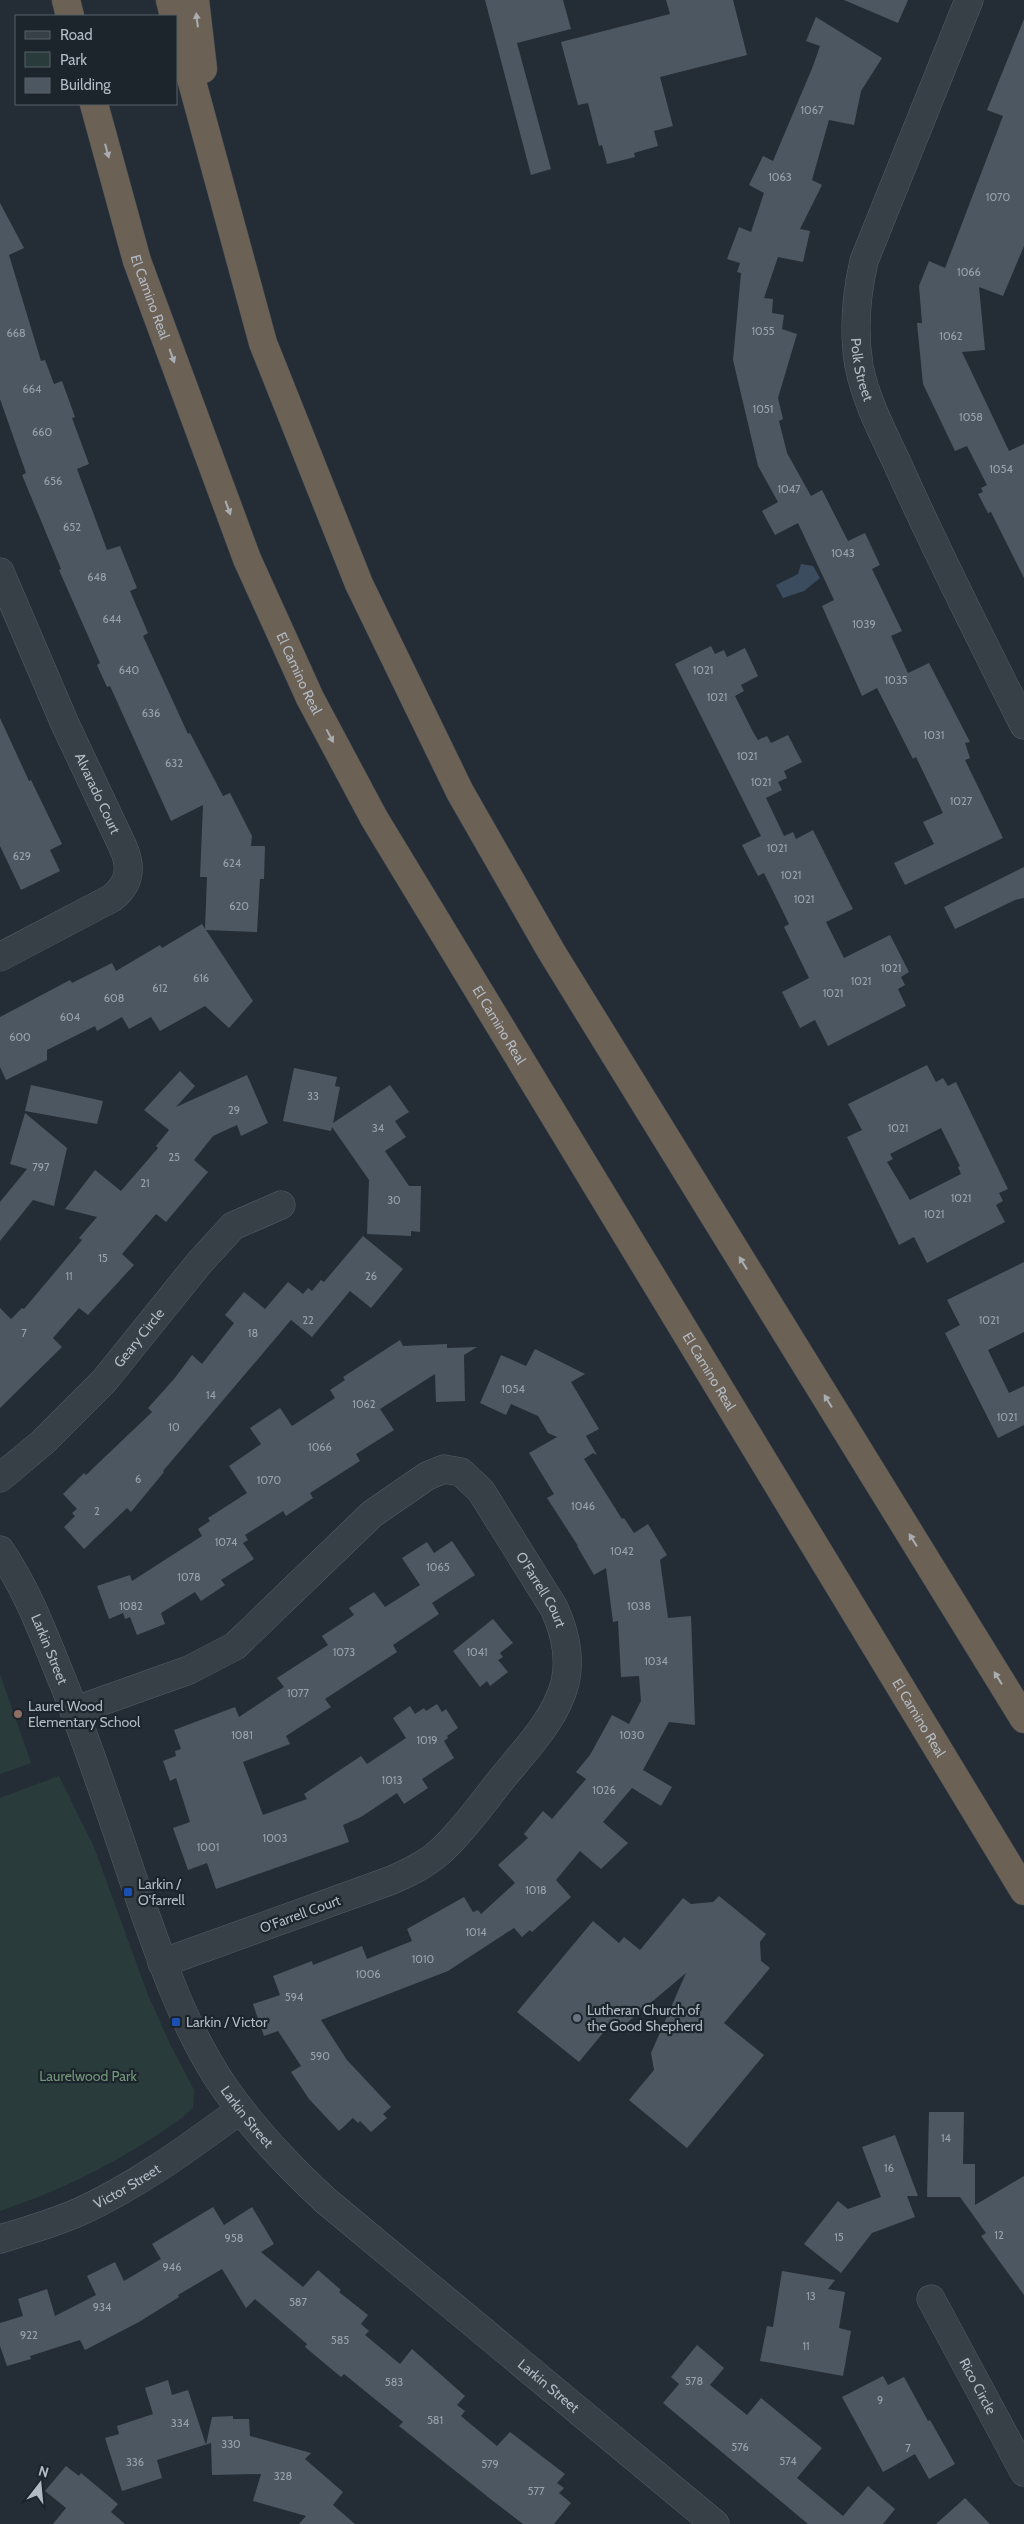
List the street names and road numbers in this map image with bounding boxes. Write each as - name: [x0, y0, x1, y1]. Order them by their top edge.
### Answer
- street label: El Camino Real: [127, 253, 174, 342]
- street label: Polk Street: [847, 337, 878, 404]
- street label: El Camino Real: [272, 629, 326, 718]
- street label: Alvarado Court: [71, 750, 125, 837]
- street label: El Camino Real: [469, 982, 530, 1068]
- street label: Geary Circle: [110, 1304, 168, 1371]
- street label: El Camino Real: [678, 1329, 740, 1415]
- street label: O'Farrell Court: [512, 1548, 570, 1630]
- street label: Larkin Street: [27, 1611, 72, 1687]
- street label: El Camino Real: [888, 1675, 950, 1761]
- street label: O'Farrell Court: [257, 1891, 343, 1937]
- street label: Larkin Street: [217, 2082, 277, 2152]
- street label: Victor Street: [91, 2160, 164, 2213]
- street label: Larkin Street: [514, 2355, 583, 2417]
- street label: Rico Circle: [955, 2355, 1000, 2418]

